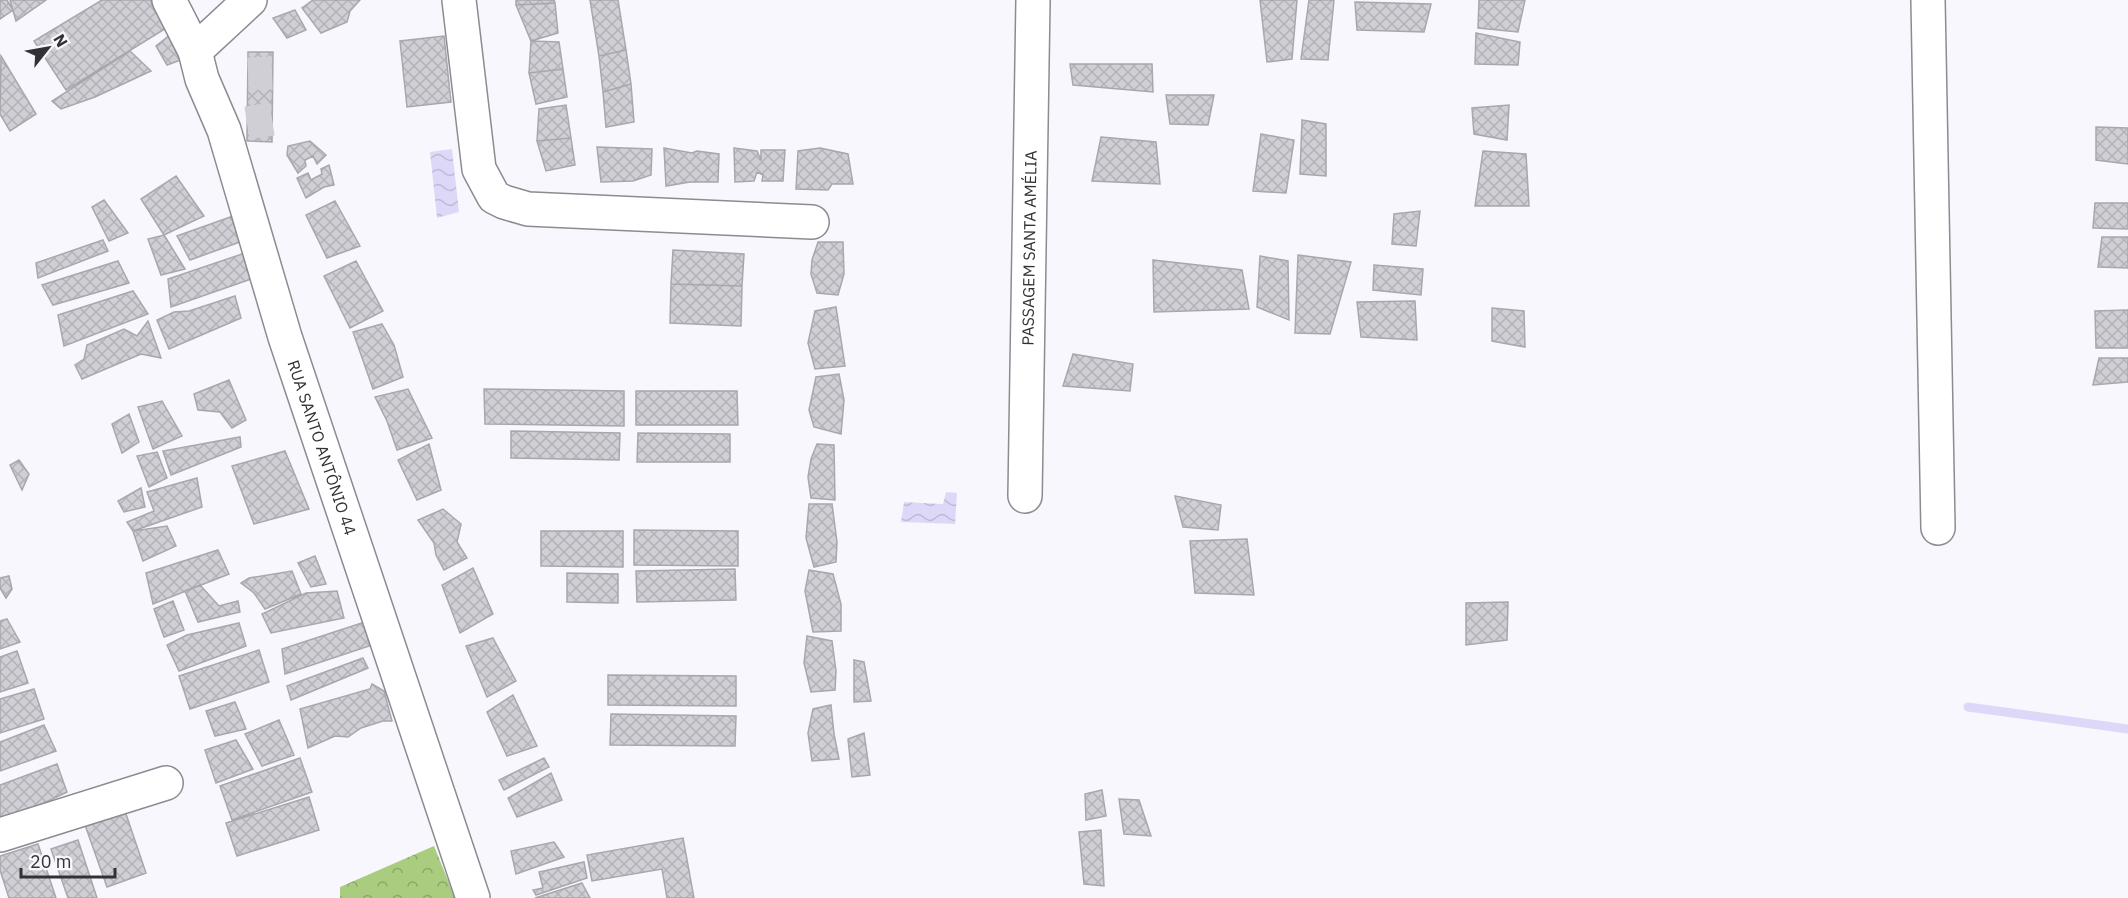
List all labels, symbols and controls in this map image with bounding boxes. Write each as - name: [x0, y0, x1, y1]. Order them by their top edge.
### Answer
- north arrow: [18, 18, 78, 78]
- text: N: [49, 30, 72, 50]
- street label: PASSAGEM SANTA AMÉLIA: [1017, 150, 1041, 346]
- street label: RUA SANTO ANTÔNIO 44: [283, 357, 361, 538]
- scale bar: [21, 841, 116, 879]
- text: 20 m: [30, 850, 72, 873]

